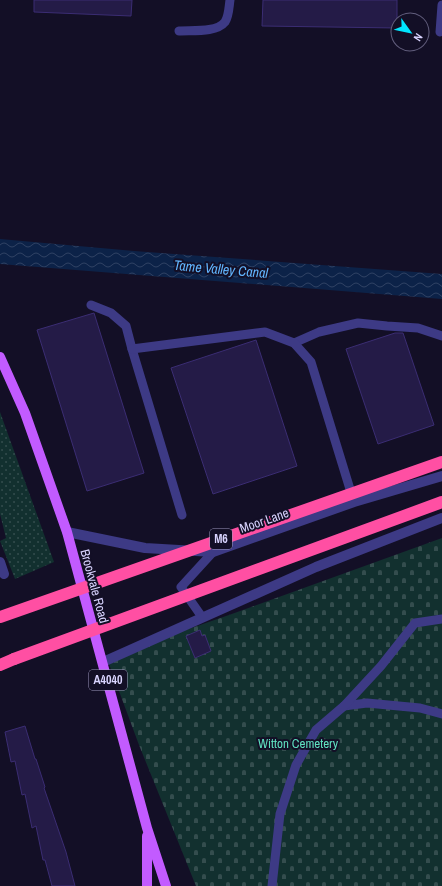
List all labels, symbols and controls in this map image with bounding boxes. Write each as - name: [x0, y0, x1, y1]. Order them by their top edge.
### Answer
- north arrow: [390, 12, 430, 52]
- text: N: [411, 31, 426, 44]
- water label: Tame Valley Canal: [173, 256, 269, 282]
- street label: Moor Lane: [237, 504, 291, 537]
- road number: M6: [210, 529, 232, 549]
- street label: Brookvale Road: [76, 547, 113, 625]
- road number: A4040: [89, 670, 127, 690]
- park label: Witton Cemetery: [258, 735, 339, 752]

